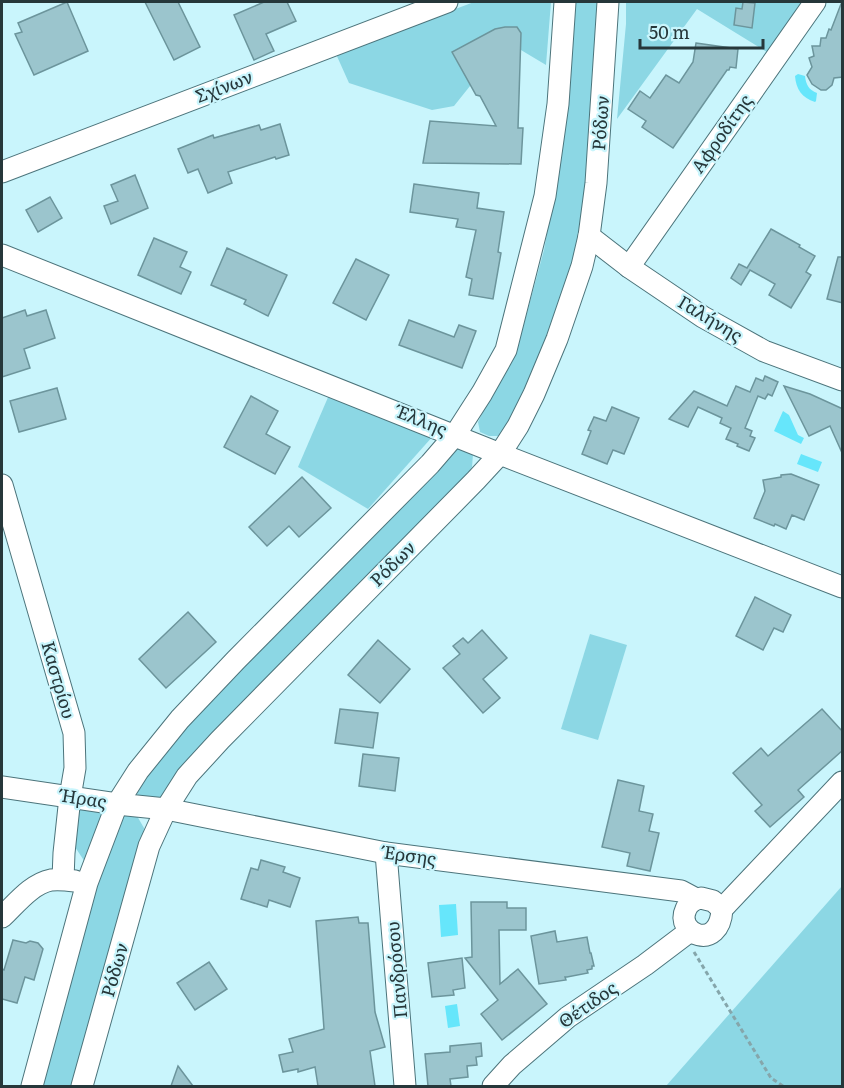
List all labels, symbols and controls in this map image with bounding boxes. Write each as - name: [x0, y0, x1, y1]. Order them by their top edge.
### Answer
- scale bar: [640, 12, 763, 50]
- text: 50 m: [649, 18, 690, 45]
- street label: Σχίνων: [191, 62, 256, 109]
- street label: Αφροδίτης: [684, 88, 758, 178]
- street label: Ρόδων: [584, 94, 615, 151]
- street label: Γαλήνης: [673, 288, 748, 348]
- street label: Έλλης: [390, 396, 452, 442]
- street label: Ρόδων: [363, 534, 421, 592]
- street label: Καστρίου: [36, 638, 83, 721]
- street label: Ήρας: [56, 780, 109, 814]
- street label: Έρσης: [378, 837, 438, 872]
- street label: Πανδρόσου: [378, 921, 413, 1020]
- street label: Ρόδων: [93, 939, 134, 1000]
- street label: Θέτιδος: [552, 974, 622, 1034]

